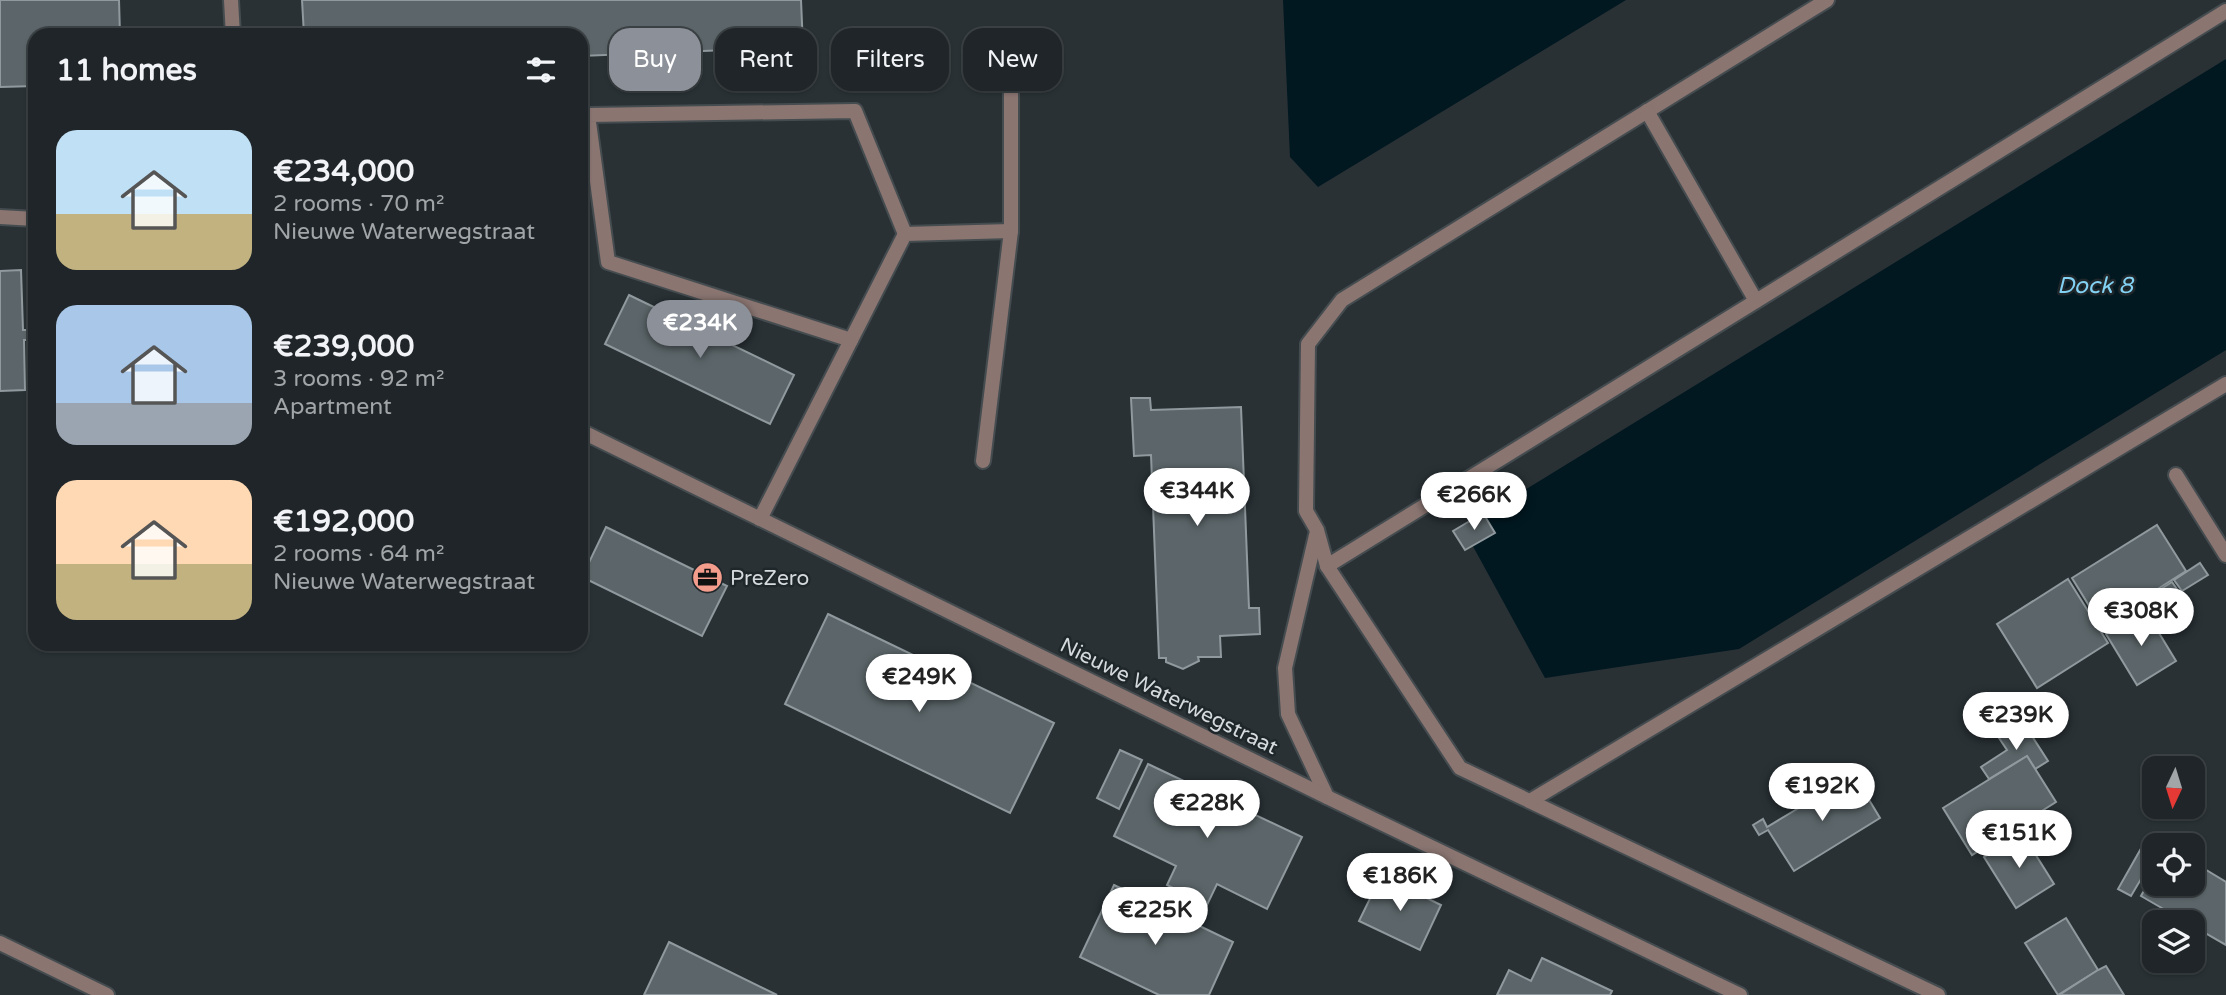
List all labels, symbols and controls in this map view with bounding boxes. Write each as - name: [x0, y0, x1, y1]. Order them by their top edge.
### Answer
- chip: Buy: [609, 28, 701, 91]
- chip: Rent: [715, 28, 817, 91]
- chip: Filters: [831, 28, 949, 91]
- chip: New: [963, 28, 1062, 91]
- icon: filters: [522, 51, 560, 89]
- text: 11 homes: [56, 52, 197, 89]
- text: €234,000: [273, 153, 414, 190]
- icon: home: [112, 158, 196, 242]
- text: 2 rooms · 70 m²: [273, 190, 444, 218]
- text: Nieuwe Waterwegstraat: [273, 218, 535, 246]
- water label: Dock 8: [2057, 272, 2135, 300]
- pin: €234K: [651, 300, 749, 360]
- text: €234K: [663, 309, 737, 337]
- text: €239,000: [273, 328, 414, 365]
- icon: home: [112, 333, 196, 417]
- text: 3 rooms · 92 m²: [273, 365, 444, 393]
- text: Apartment: [273, 393, 392, 421]
- pin: €344K: [1148, 468, 1246, 528]
- pin: €266K: [1425, 472, 1523, 532]
- text: €344K: [1160, 477, 1234, 505]
- text: €266K: [1437, 481, 1511, 509]
- text: €192,000: [273, 503, 414, 540]
- icon: home: [112, 508, 196, 592]
- text: 2 rooms · 64 m²: [273, 540, 444, 568]
- office icon: PreZero: [690, 561, 724, 595]
- place label: PreZero: [730, 566, 809, 591]
- text: Nieuwe Waterwegstraat: [273, 568, 535, 596]
- pin: €308K: [2092, 588, 2190, 648]
- text: €308K: [2104, 597, 2178, 625]
- street label: Nieuwe Waterwegstraat: [1056, 633, 1282, 760]
- pin: €249K: [870, 654, 968, 714]
- text: €249K: [882, 663, 956, 691]
- pin: €239K: [1967, 692, 2065, 752]
- text: €239K: [1979, 701, 2053, 729]
- north arrow: [2142, 756, 2205, 819]
- map controls: [2142, 756, 2205, 973]
- pin: €192K: [1773, 764, 1871, 823]
- text: €192K: [1785, 772, 1859, 800]
- pin: €228K: [1158, 780, 1256, 840]
- text: €228K: [1170, 789, 1244, 817]
- pin: €151K: [1970, 810, 2068, 870]
- text: €151K: [1982, 819, 2056, 847]
- button: locate: [2142, 833, 2205, 896]
- pin: €186K: [1351, 853, 1449, 913]
- text: €186K: [1363, 862, 1437, 890]
- pin: €225K: [1106, 888, 1204, 947]
- text: €225K: [1118, 896, 1192, 924]
- button: layers: [2142, 910, 2205, 973]

